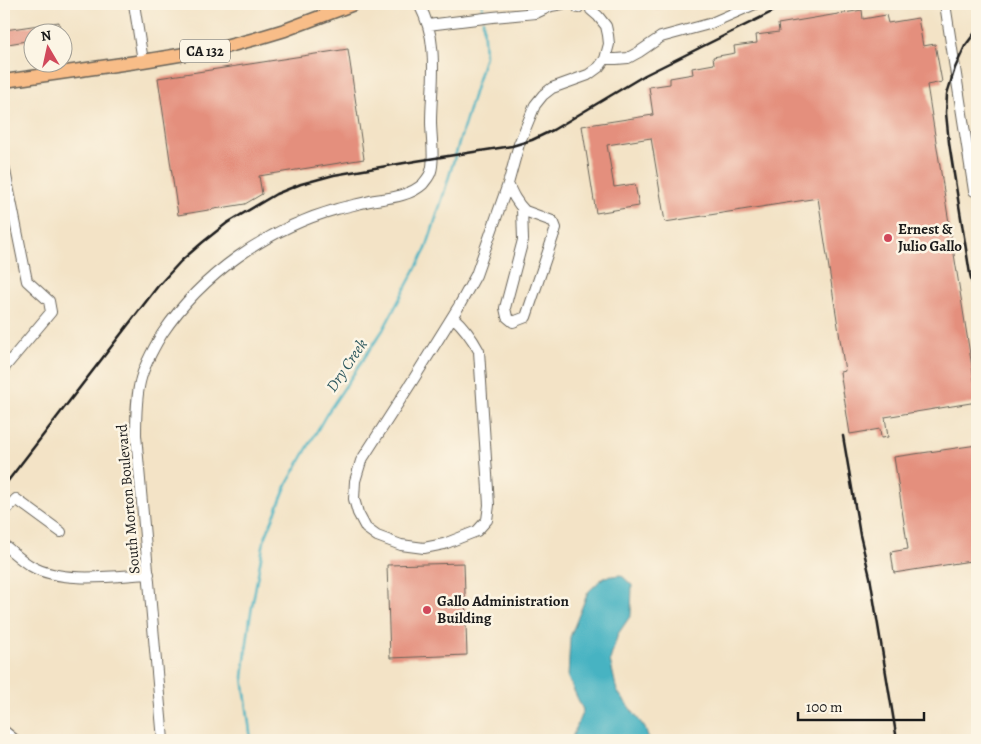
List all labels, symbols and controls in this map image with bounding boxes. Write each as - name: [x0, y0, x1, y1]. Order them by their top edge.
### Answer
- north arrow: [22, 22, 72, 72]
- text: N: [40, 25, 53, 46]
- road number: CA 132: [180, 40, 230, 62]
- place label: Ernest & Julio Gallo: [898, 219, 962, 256]
- marker: Ernest & Julio Gallo: [882, 232, 894, 244]
- water label: Dry Creek: [321, 335, 373, 396]
- street label: South Morton Boulevard: [111, 422, 145, 575]
- place label: Gallo Administration Building: [437, 591, 570, 628]
- marker: Gallo Administration Building: [421, 604, 433, 616]
- scale bar: [798, 689, 925, 721]
- text: 100 m: [806, 697, 843, 717]

